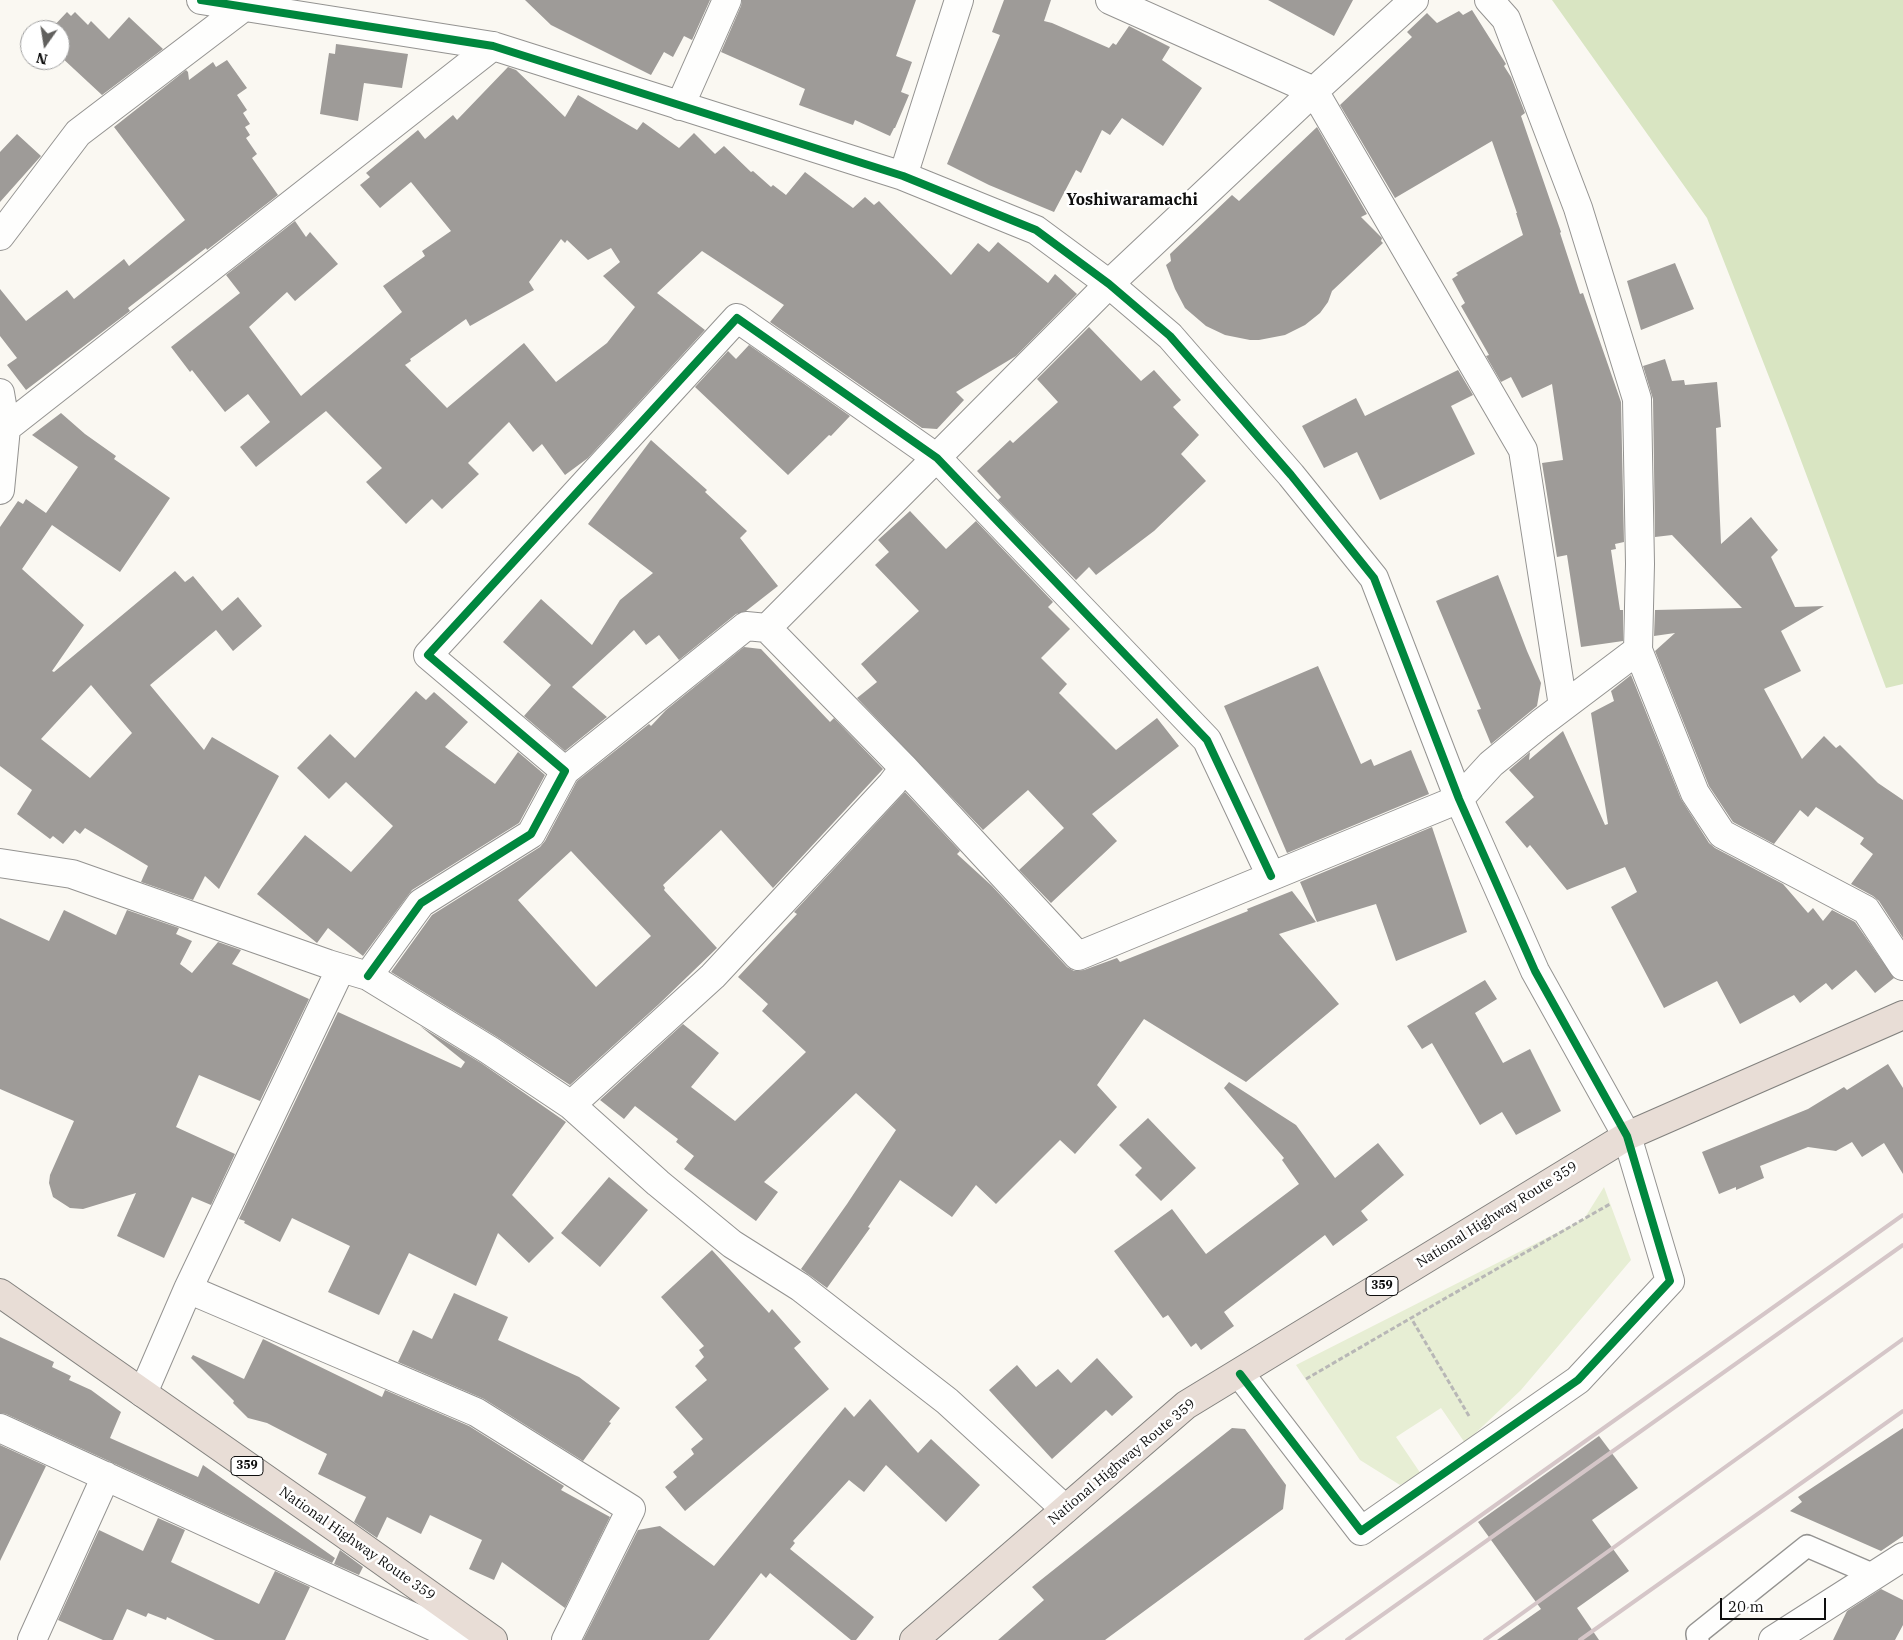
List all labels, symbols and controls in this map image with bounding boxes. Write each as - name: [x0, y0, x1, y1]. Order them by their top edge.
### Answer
- north arrow: [20, 20, 70, 70]
- text: N: [34, 49, 49, 69]
- district label: Yoshiwaramachi: [1066, 190, 1198, 210]
- street label: National Highway Route 359: [1413, 1158, 1581, 1272]
- road number: 359: [1366, 1276, 1398, 1295]
- street label: National Highway Route 359: [1045, 1395, 1199, 1529]
- road number: 359: [231, 1456, 263, 1475]
- street label: National Highway Route 359: [276, 1484, 438, 1604]
- scale bar: [1723, 1588, 1829, 1620]
- text: 20 m: [1728, 1597, 1764, 1616]

